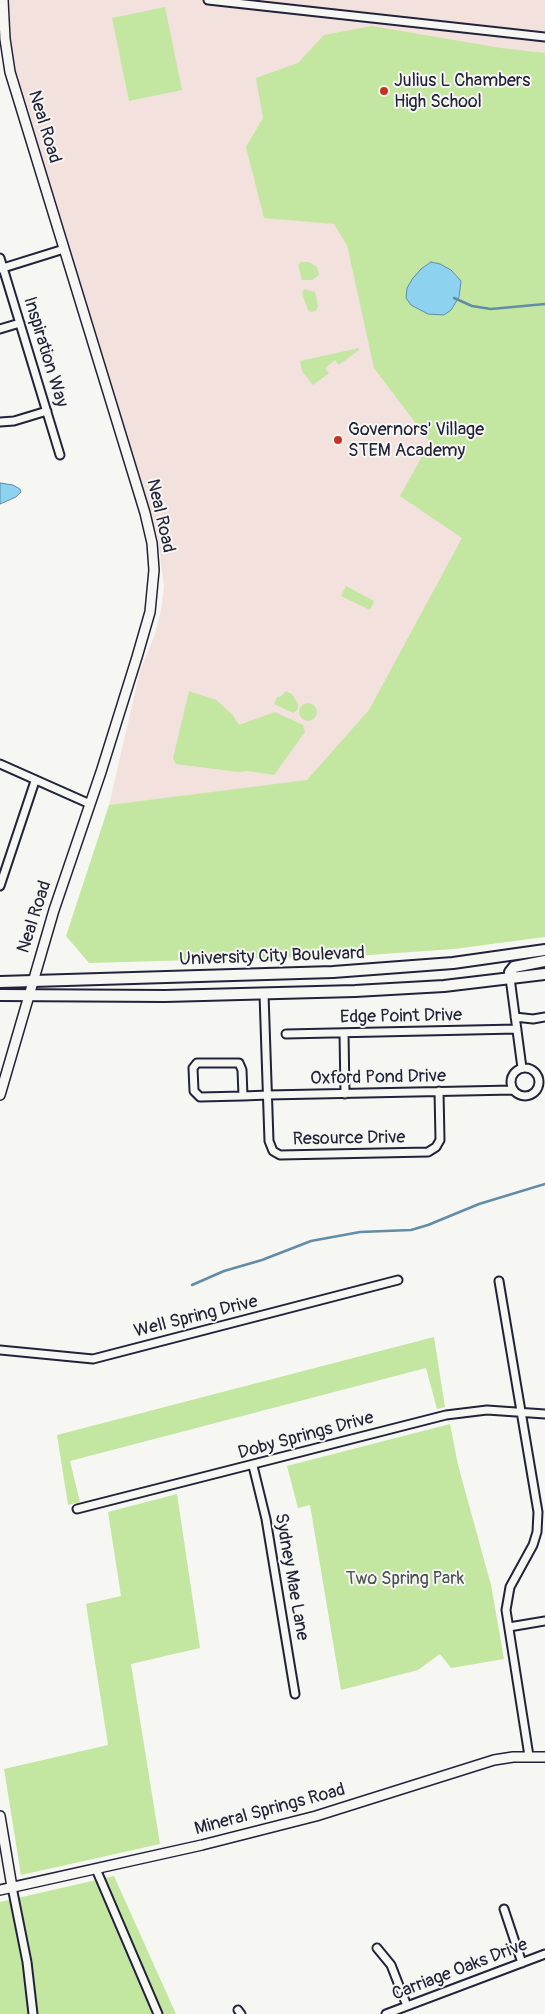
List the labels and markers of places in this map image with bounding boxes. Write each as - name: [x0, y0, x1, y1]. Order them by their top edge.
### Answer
- place label: Julius L Chambers High School: [394, 70, 530, 112]
- marker: Julius L Chambers High School: [378, 85, 390, 97]
- place label: Governors' Village STEM Academy: [348, 419, 484, 462]
- marker: Governors' Village STEM Academy: [332, 434, 344, 446]

